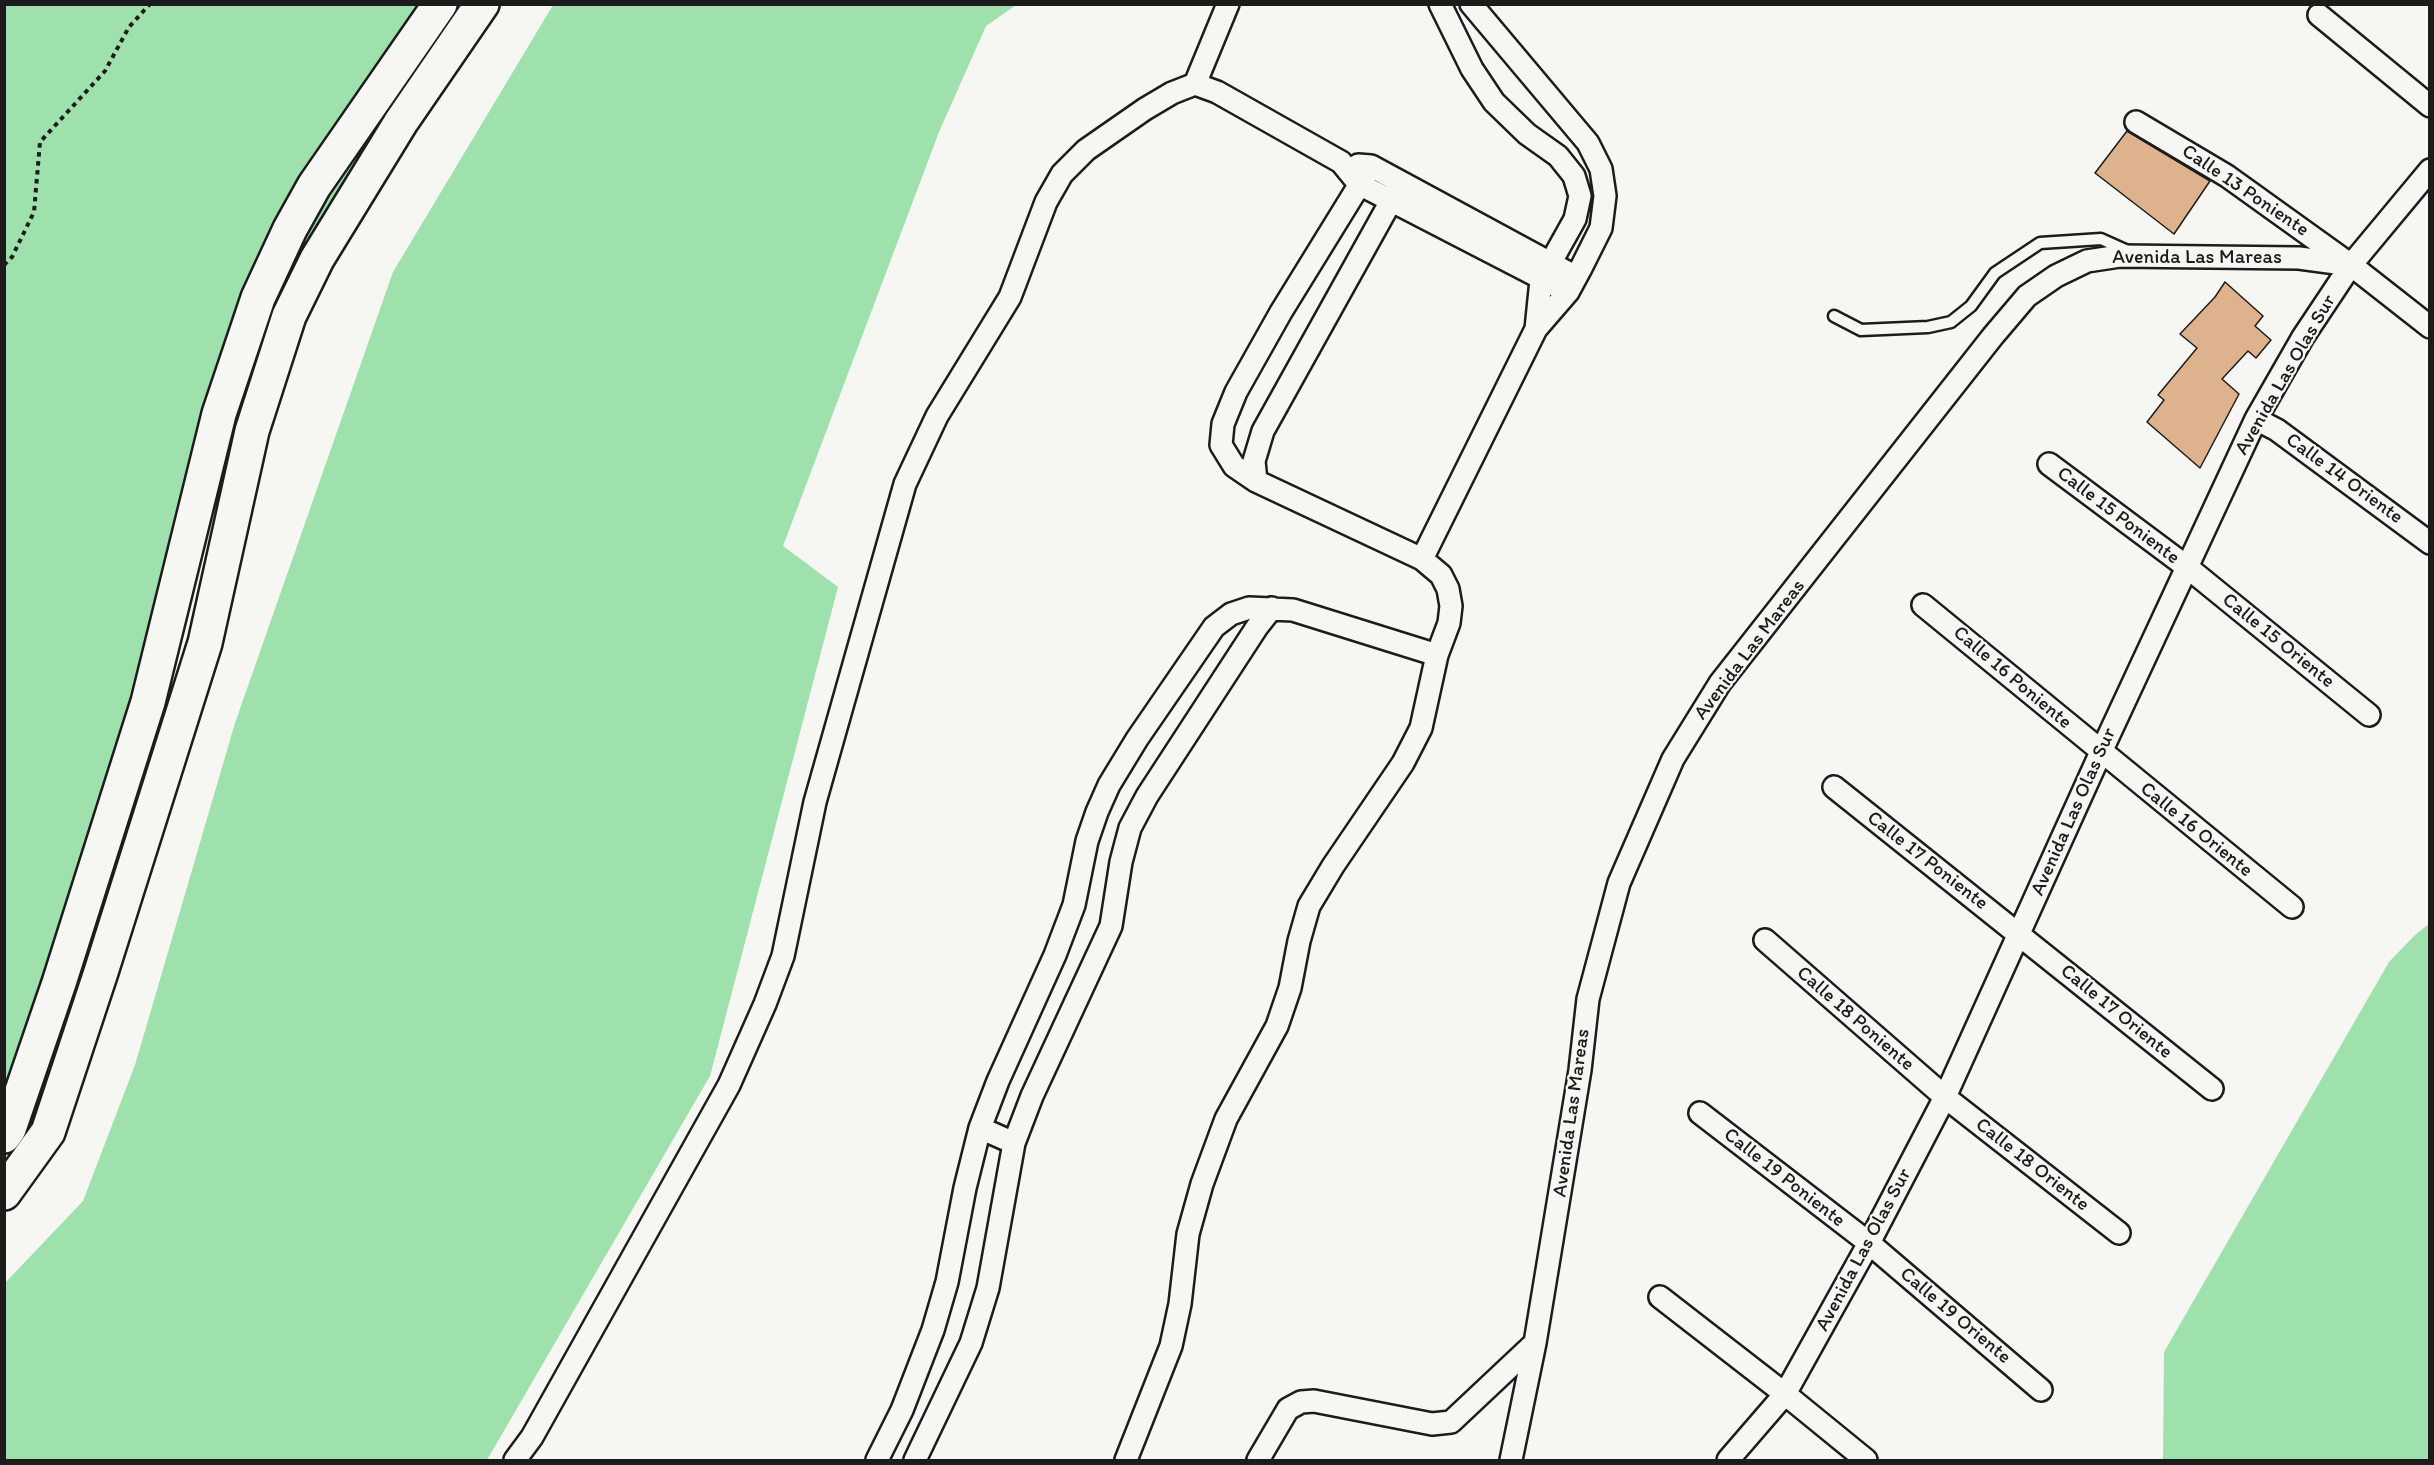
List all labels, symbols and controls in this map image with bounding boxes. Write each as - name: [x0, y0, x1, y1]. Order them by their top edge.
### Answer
- street label: Calle 13 Poniente: [2177, 140, 2313, 242]
- street label: Avenida Las Mareas: [2112, 246, 2282, 270]
- street label: Avenida Las Olas Sur: [2230, 291, 2342, 459]
- street label: Calle 14 Oriente: [2281, 428, 2407, 530]
- street label: Calle 15 Poniente: [2052, 462, 2184, 570]
- street label: Avenida Las Mareas: [1689, 575, 1811, 725]
- street label: Calle 15 Oriente: [2217, 588, 2339, 694]
- street label: Calle 16 Poniente: [1948, 621, 2076, 735]
- street label: Avenida Las Olas Sur: [2026, 724, 2122, 900]
- street label: Calle 16 Oriente: [2135, 777, 2257, 883]
- street label: Calle 17 Poniente: [1862, 806, 1992, 916]
- street label: Calle 17 Oriente: [2055, 960, 2177, 1064]
- street label: Calle 18 Poniente: [1791, 961, 1919, 1077]
- street label: Avenida Las Mareas: [1548, 1027, 1596, 1199]
- street label: Calle 18 Oriente: [1970, 1113, 2094, 1217]
- street label: Calle 19 Poniente: [1718, 1123, 1850, 1233]
- street label: Avenida Las Olas Sur: [1811, 1164, 1917, 1336]
- street label: Calle 19 Oriente: [1895, 1263, 2015, 1369]

